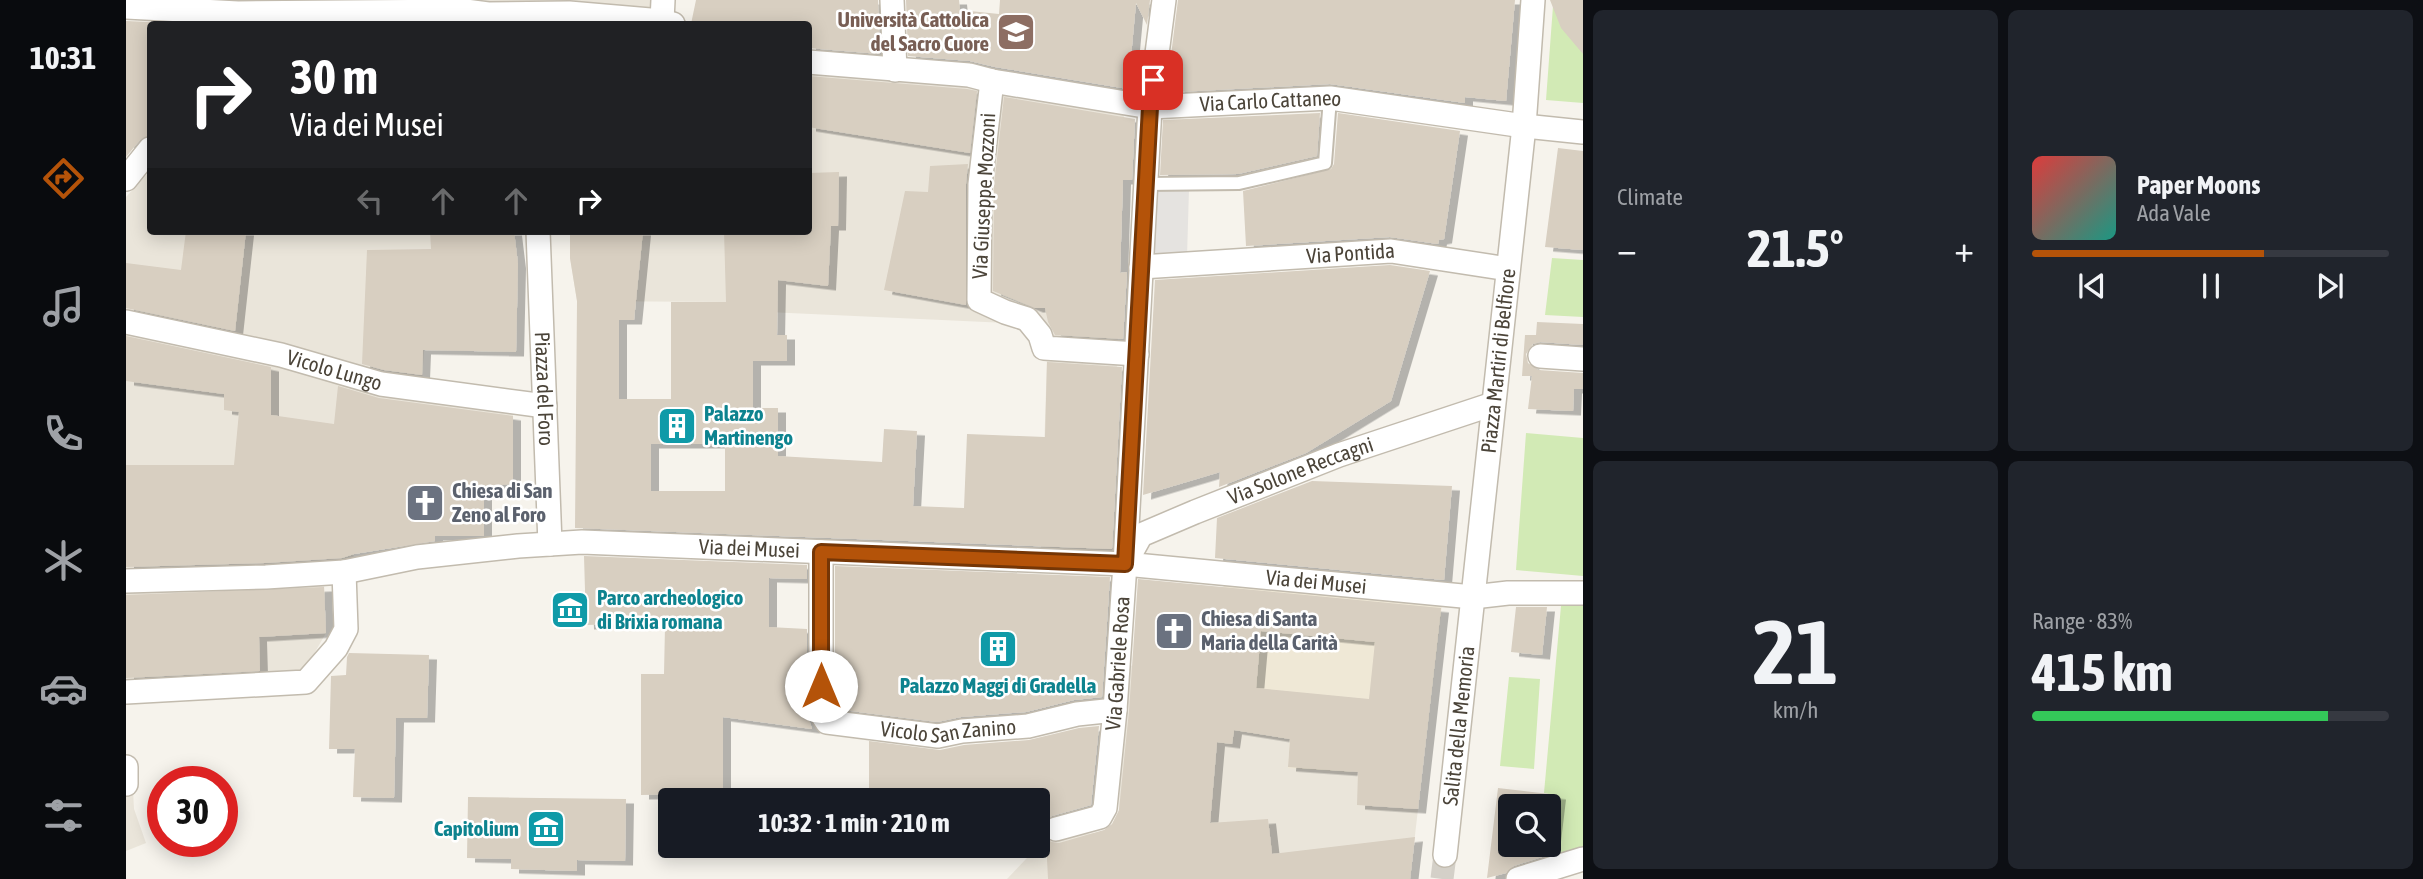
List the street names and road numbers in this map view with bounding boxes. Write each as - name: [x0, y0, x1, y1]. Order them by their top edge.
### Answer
- street label: Via Carlo Cattaneo: [1199, 85, 1343, 116]
- street label: Via Giuseppe Mozzoni: [967, 112, 999, 280]
- street label: Via Pontida: [1306, 238, 1395, 267]
- street label: Piazza Martiri di Belfiore: [1476, 267, 1520, 455]
- street label: Piazza del Foro: [531, 331, 559, 446]
- street label: Vicolo Lungo: [284, 344, 385, 395]
- street label: Via Solone Reccagni: [1224, 432, 1376, 509]
- street label: Via dei Musei: [698, 534, 800, 562]
- street label: Via dei Musei: [1265, 564, 1368, 598]
- street label: Via Gabriele Rosa: [1100, 595, 1134, 732]
- street label: Salita della Memoria: [1437, 645, 1479, 807]
- street label: Vicolo San Zanino: [879, 714, 1017, 747]

